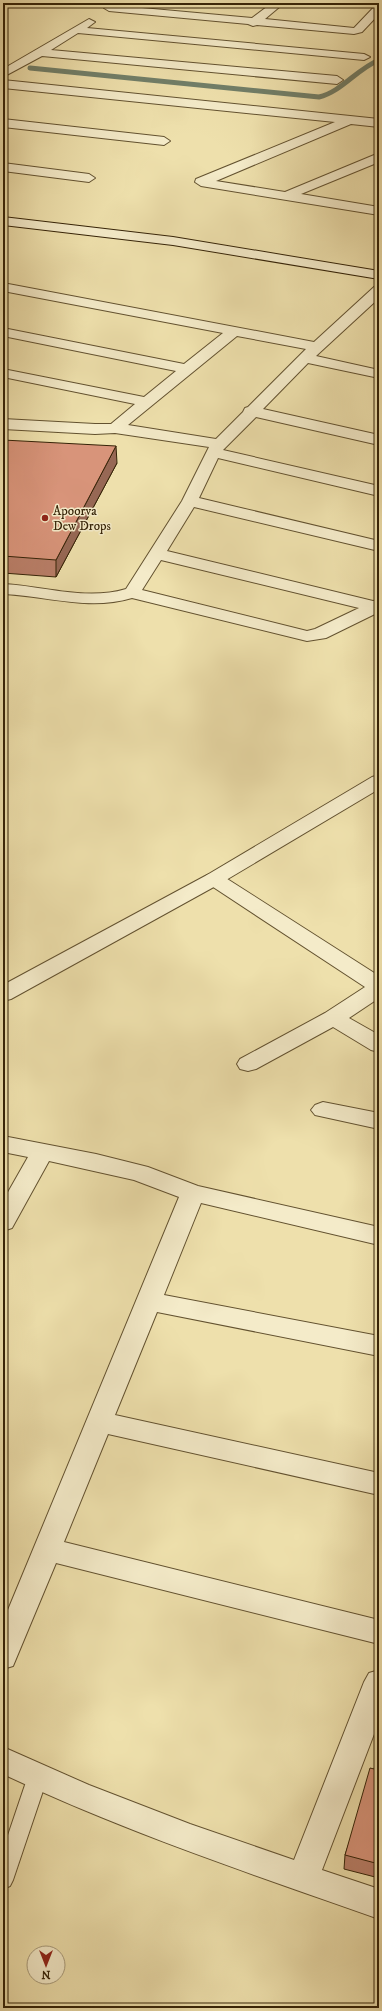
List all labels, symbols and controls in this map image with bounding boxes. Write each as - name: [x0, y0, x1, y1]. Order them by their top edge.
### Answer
- place label: Apoorva Dew Drops: [53, 503, 111, 534]
- marker: Apoorva Dew Drops: [40, 513, 50, 523]
- north arrow: [26, 1945, 66, 1985]
- text: N: [41, 1967, 51, 1981]

